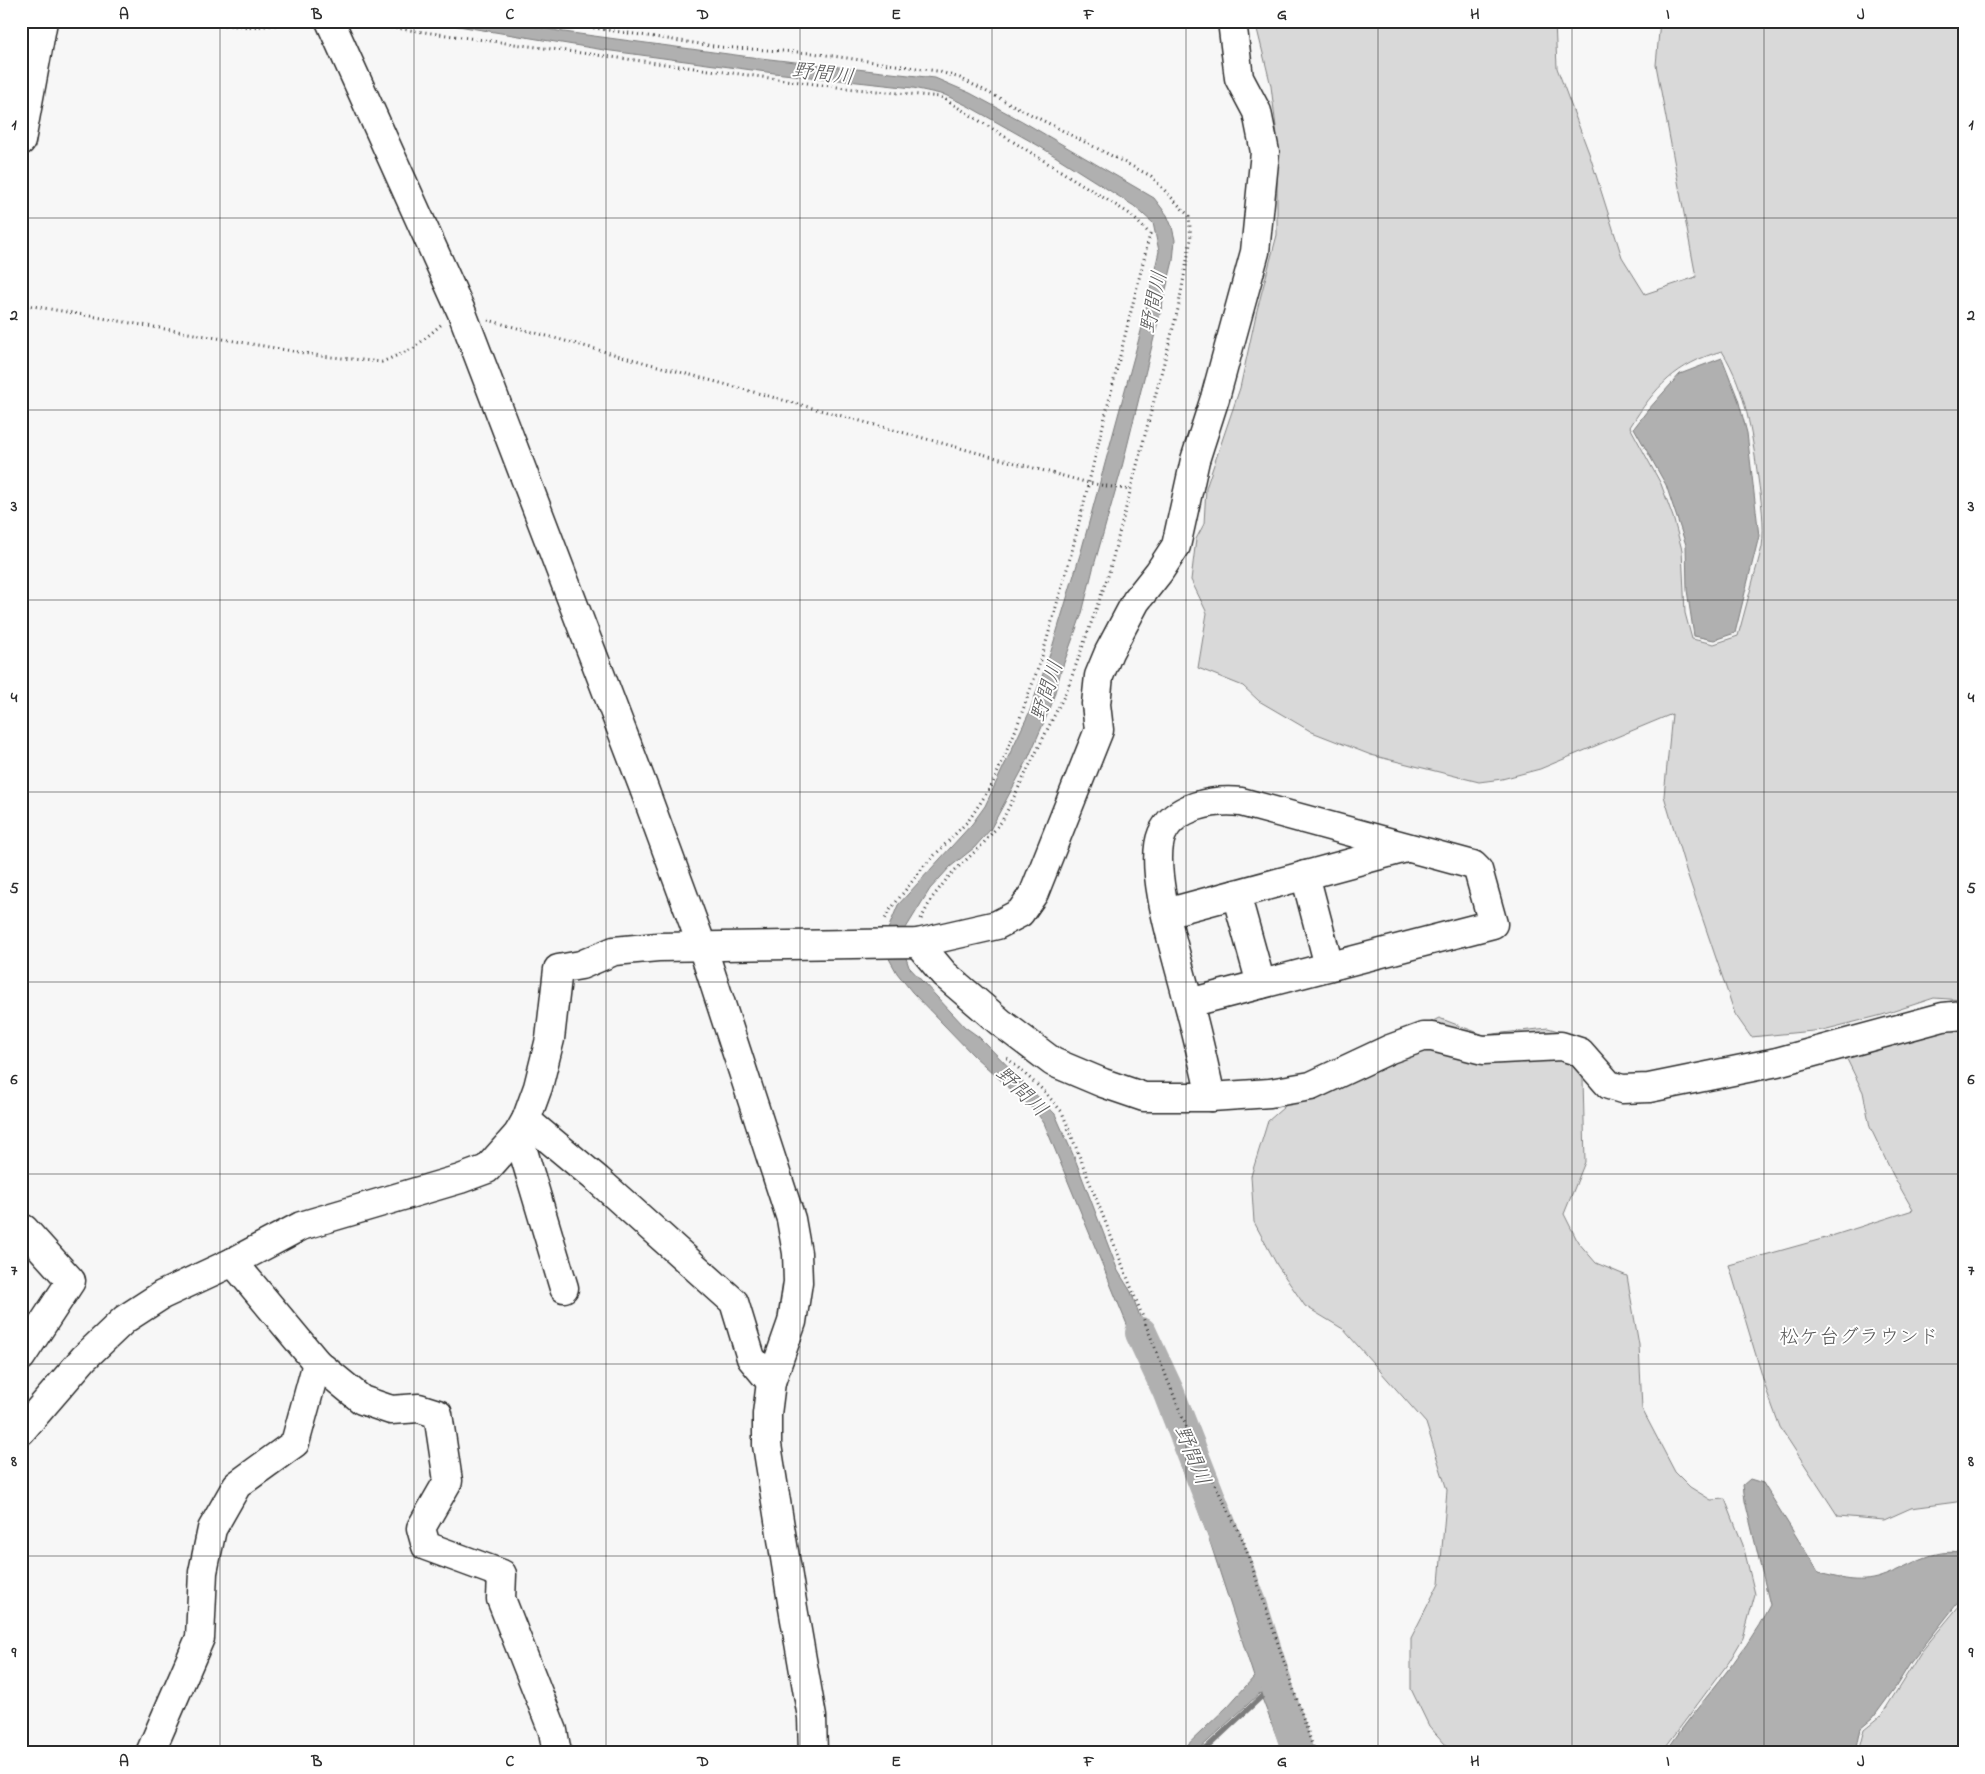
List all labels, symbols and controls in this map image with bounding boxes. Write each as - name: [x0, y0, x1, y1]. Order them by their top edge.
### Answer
- text: A: [119, 3, 129, 27]
- text: B: [311, 3, 323, 27]
- text: C: [506, 3, 515, 27]
- text: D: [696, 3, 709, 27]
- text: E: [891, 3, 901, 27]
- text: F: [1083, 3, 1095, 27]
- text: G: [1277, 3, 1287, 27]
- text: H: [1470, 3, 1480, 27]
- text: I: [1666, 3, 1670, 27]
- text: J: [1857, 3, 1865, 27]
- water label: 野間川: [790, 56, 856, 94]
- text: 1: [11, 113, 17, 137]
- text: 1: [1968, 113, 1974, 137]
- water label: 野間川: [1134, 268, 1176, 336]
- text: 2: [9, 304, 18, 328]
- text: 2: [1966, 304, 1975, 328]
- text: 3: [10, 495, 18, 519]
- text: 3: [1967, 495, 1975, 519]
- water label: 野間川: [1024, 657, 1072, 726]
- text: 4: [10, 686, 18, 710]
- text: 4: [1967, 686, 1975, 710]
- text: 5: [9, 877, 19, 901]
- text: 5: [1966, 877, 1976, 901]
- water label: 野間川: [988, 1060, 1054, 1125]
- text: 6: [9, 1068, 18, 1092]
- text: 6: [1966, 1068, 1975, 1092]
- text: 7: [11, 1259, 18, 1283]
- text: 7: [1968, 1259, 1975, 1283]
- park label: 松ケ台グラウンド: [1779, 1324, 1939, 1353]
- water label: 野間川: [1165, 1421, 1217, 1491]
- text: 8: [10, 1450, 17, 1474]
- text: 8: [1967, 1450, 1974, 1474]
- text: 9: [11, 1641, 17, 1665]
- text: 9: [1968, 1641, 1974, 1665]
- text: A: [119, 1750, 129, 1774]
- text: B: [311, 1750, 323, 1774]
- text: C: [506, 1750, 515, 1774]
- text: D: [696, 1750, 709, 1774]
- text: E: [891, 1750, 901, 1774]
- text: F: [1083, 1750, 1095, 1774]
- text: G: [1277, 1750, 1287, 1774]
- text: H: [1470, 1750, 1480, 1774]
- text: I: [1666, 1750, 1670, 1774]
- text: J: [1857, 1750, 1865, 1774]

